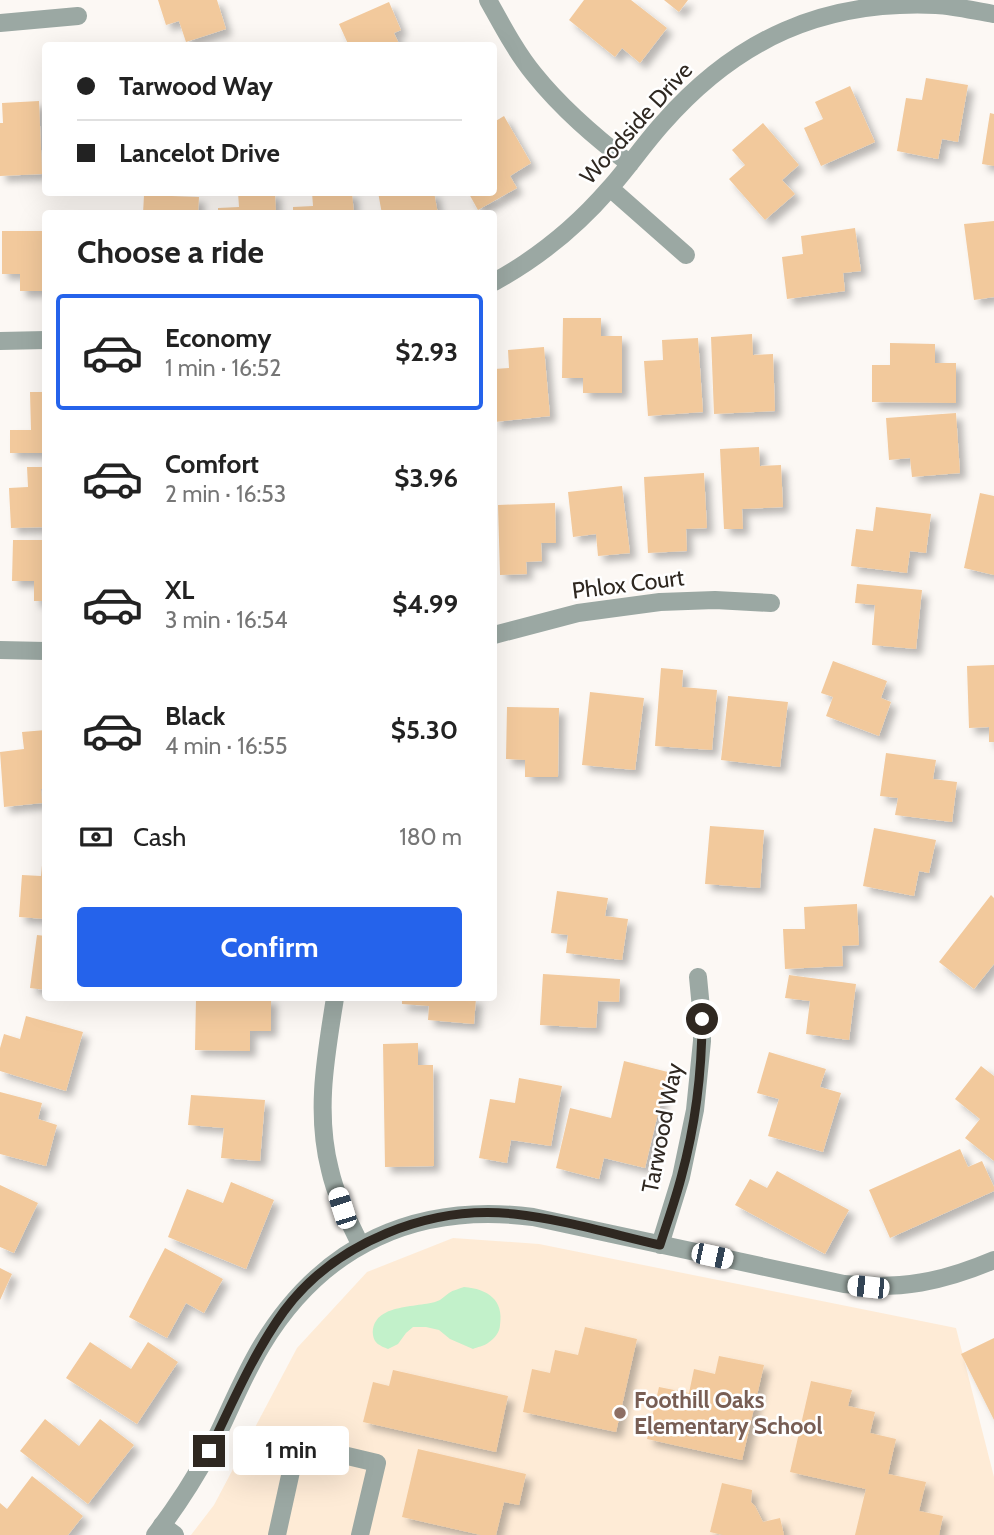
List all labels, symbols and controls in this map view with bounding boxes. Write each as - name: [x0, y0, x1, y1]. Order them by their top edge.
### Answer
- street label: Woodside Drive: [574, 56, 698, 190]
- text: Tarwood Way: [119, 70, 273, 102]
- text: Lancelot Drive: [119, 137, 280, 169]
- text: Choose a ride: [77, 232, 264, 271]
- icon: car: [81, 321, 144, 384]
- text: Economy: [165, 322, 271, 354]
- text: $2.93: [395, 336, 458, 368]
- text: 1 min · 16:52: [165, 354, 281, 382]
- icon: car: [81, 447, 144, 510]
- text: Comfort: [165, 448, 259, 480]
- text: $3.96: [394, 462, 458, 494]
- text: 2 min · 16:53: [165, 480, 286, 508]
- street label: Phlox Court: [570, 563, 686, 605]
- icon: car: [81, 573, 144, 636]
- text: XL: [165, 574, 194, 606]
- text: $4.99: [392, 588, 458, 620]
- text: 3 min · 16:54: [165, 606, 287, 634]
- icon: car: [81, 699, 144, 762]
- text: Black: [165, 700, 225, 732]
- text: $5.30: [391, 714, 458, 746]
- text: 4 min · 16:55: [165, 732, 287, 760]
- icon: cash: [77, 818, 115, 856]
- text: Cash: [133, 821, 186, 853]
- text: 180 m: [399, 823, 462, 851]
- button: Confirm: [77, 907, 462, 987]
- route start: [686, 1003, 718, 1035]
- street label: Tarwood Way: [636, 1060, 688, 1195]
- car: [326, 1185, 359, 1231]
- car: [690, 1241, 735, 1271]
- car: [847, 1274, 890, 1300]
- place label: Foothill Oaks Elementary School: [634, 1386, 822, 1440]
- marker: Foothill Oaks Elementary School: [612, 1405, 628, 1421]
- callout: 1 min: [234, 1426, 349, 1476]
- route end: [193, 1435, 225, 1467]
- text: 1 min: [265, 1436, 317, 1464]

